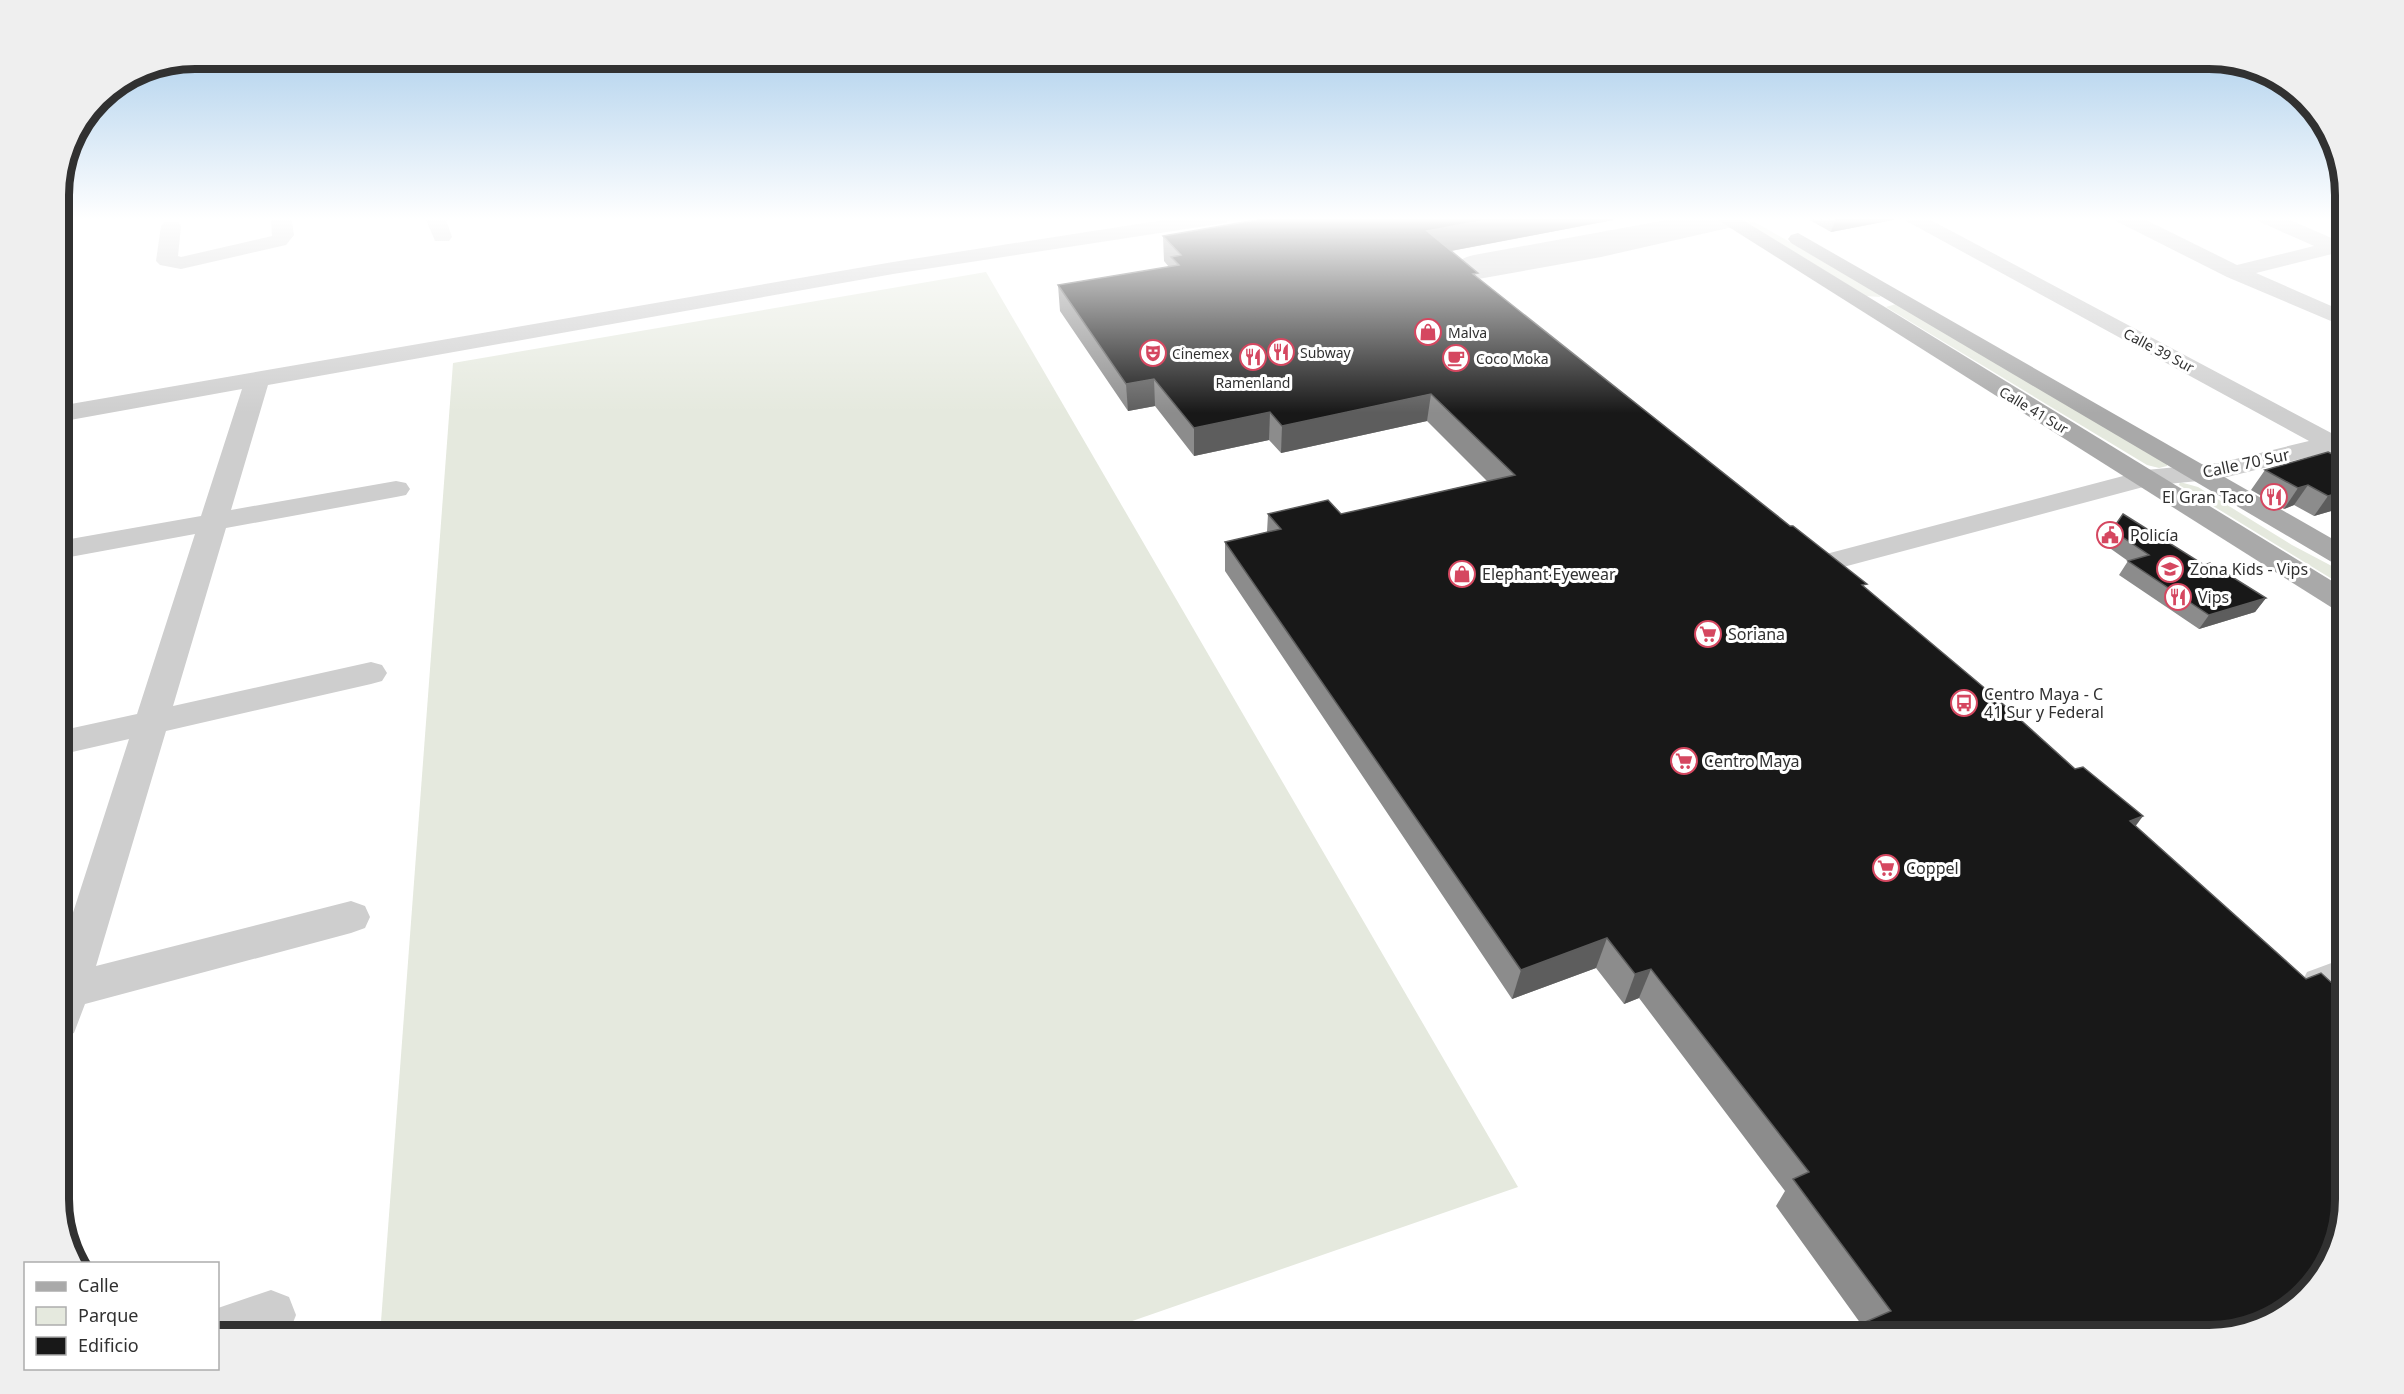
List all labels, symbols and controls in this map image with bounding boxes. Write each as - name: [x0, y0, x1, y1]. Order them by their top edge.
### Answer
- shop icon: Malva: [1413, 317, 1443, 347]
- place label: Malva: [1448, 323, 1487, 342]
- street label: Calle 39 Sur: [2120, 323, 2198, 377]
- restaurant icon: Subway: [1266, 337, 1296, 367]
- theatre icon: Cinemex: [1138, 338, 1168, 368]
- restaurant icon: Ramenland: [1238, 342, 1268, 372]
- place label: Subway: [1300, 343, 1352, 362]
- cafe icon: Coco Moka: [1441, 343, 1471, 373]
- place label: Cinemex: [1172, 344, 1230, 363]
- place label: Coco Moka: [1476, 349, 1549, 368]
- place label: Ramenland: [1216, 373, 1290, 392]
- street label: Calle 41 Sur: [1996, 382, 2072, 438]
- street label: Calle 70 Sur: [2201, 443, 2292, 483]
- restaurant icon: El Gran Taco: [2259, 482, 2289, 512]
- place label: El Gran Taco: [2162, 486, 2254, 508]
- public building icon: Policía: [2095, 520, 2125, 550]
- place label: Policía: [2130, 524, 2178, 546]
- school or university icon: Zona Kids - Vips: [2155, 554, 2185, 584]
- place label: Zona Kids - Vips: [2190, 558, 2308, 580]
- shop icon: Elephant Eyewear: [1447, 559, 1477, 589]
- place label: Elephant Eyewear: [1482, 563, 1616, 585]
- restaurant icon: Vips: [2163, 582, 2193, 612]
- place label: Vips: [2198, 586, 2229, 608]
- supermarket icon: Soriana: [1693, 619, 1723, 649]
- place label: Soriana: [1728, 623, 1785, 645]
- place label: Centro Maya - C 41 Sur y Federal: [1984, 683, 2104, 723]
- bus stop icon: Centro Maya - C 41 Sur y Federal: [1949, 688, 1979, 718]
- supermarket icon: Centro Maya: [1669, 746, 1699, 776]
- place label: Centro Maya: [1704, 750, 1800, 772]
- supermarket icon: Coppel: [1871, 853, 1901, 883]
- place label: Coppel: [1906, 857, 1959, 879]
- legend: [24, 1262, 219, 1370]
- text: Calle: [78, 1273, 119, 1297]
- text: Parque: [78, 1303, 138, 1327]
- text: Edificio: [78, 1333, 139, 1357]

